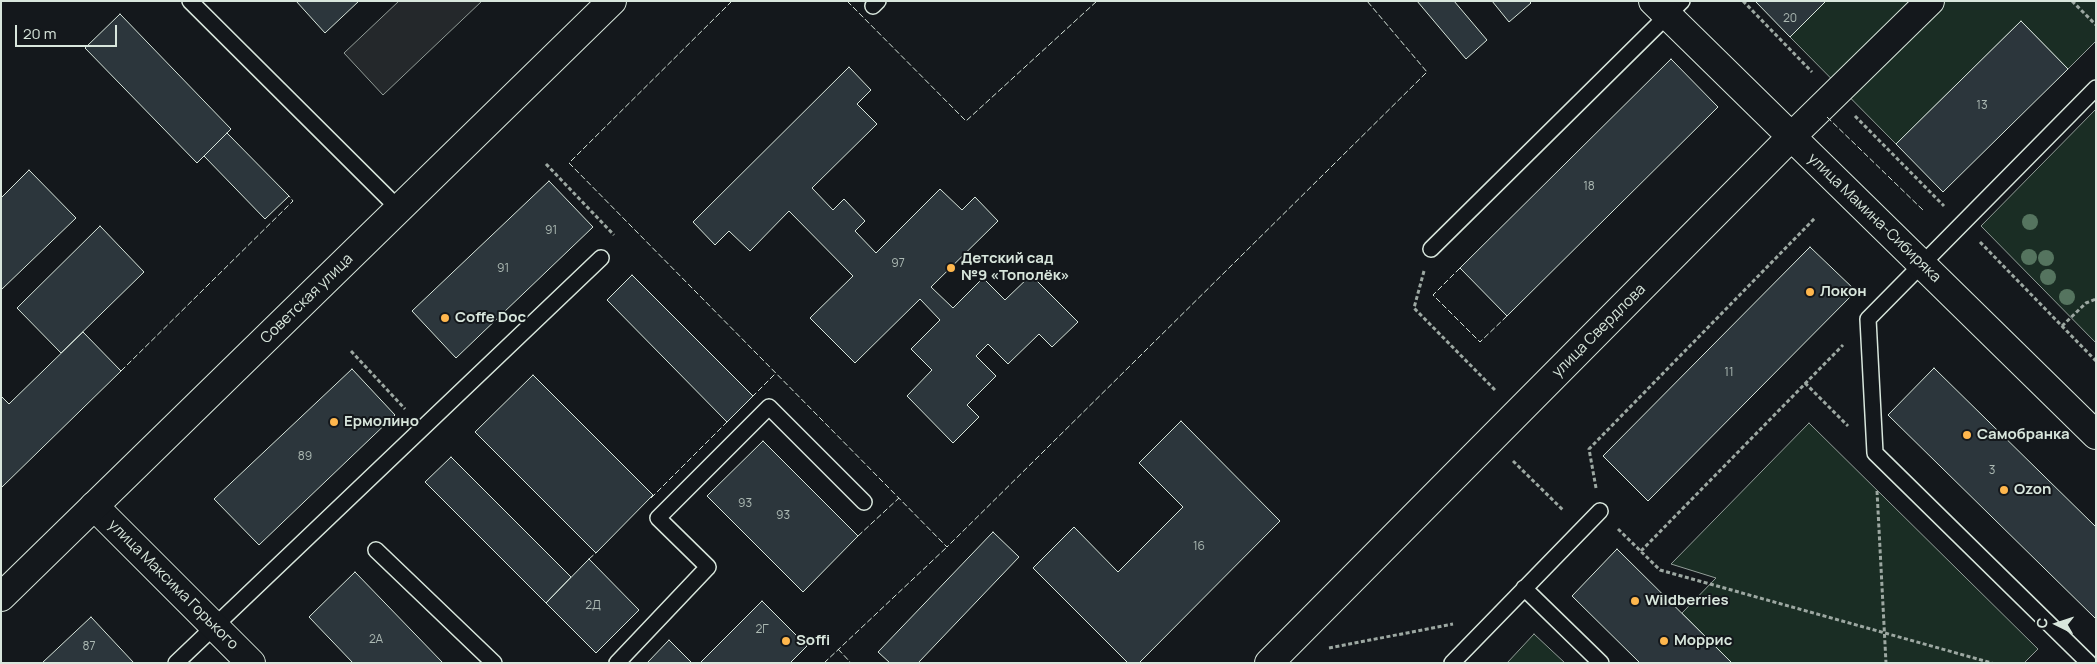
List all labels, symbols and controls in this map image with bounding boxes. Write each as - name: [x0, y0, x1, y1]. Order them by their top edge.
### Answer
- house number: 20: [1783, 12, 1797, 26]
- scale bar: [18, 15, 120, 47]
- text: 20 m: [23, 23, 56, 44]
- house number: 13: [1976, 99, 1988, 113]
- street label: улица Мамина-Сибиряка: [1804, 150, 1944, 286]
- house number: 18: [1583, 180, 1595, 194]
- house number: 91: [545, 224, 557, 238]
- street label: Советская улица: [257, 250, 357, 348]
- place label: Детский сад №9 «Тополёк»: [961, 250, 1070, 285]
- house number: 97: [891, 257, 905, 271]
- house number: 91: [497, 262, 509, 276]
- marker: Детский сад №9 «Тополёк»: [945, 262, 957, 274]
- street label: улица Свердлова: [1549, 281, 1649, 381]
- place label: Локон: [1820, 283, 1867, 301]
- marker: Локон: [1804, 286, 1816, 298]
- place label: Coffe Doc: [455, 309, 526, 327]
- marker: Coffe Doc: [439, 312, 451, 324]
- house number: 11: [1724, 366, 1734, 380]
- place label: Ермолино: [344, 413, 419, 431]
- marker: Ермолино: [328, 416, 340, 428]
- place label: Самобранка: [1977, 426, 2070, 444]
- marker: Самобранка: [1961, 429, 1973, 441]
- house number: 89: [298, 450, 312, 464]
- house number: 3: [1989, 464, 1995, 478]
- place label: Ozon: [2014, 481, 2051, 499]
- marker: Ozon: [1998, 484, 2010, 496]
- house number: 93: [738, 497, 752, 511]
- house number: 93: [776, 509, 790, 523]
- street label: улица Максима Горького: [104, 516, 242, 654]
- house number: 16: [1193, 540, 1205, 554]
- place label: Wildberries: [1645, 592, 1729, 610]
- marker: Wildberries: [1629, 595, 1641, 607]
- house number: 2Д: [585, 599, 601, 613]
- north arrow: [2032, 599, 2082, 649]
- text: С: [2032, 617, 2051, 629]
- house number: 2Г: [755, 623, 769, 637]
- place label: Soffi: [796, 632, 830, 650]
- place label: Моррис: [1674, 632, 1732, 650]
- house number: 2А: [369, 633, 383, 647]
- marker: Soffi: [780, 635, 792, 647]
- marker: Моррис: [1658, 635, 1670, 647]
- house number: 87: [83, 640, 95, 654]

